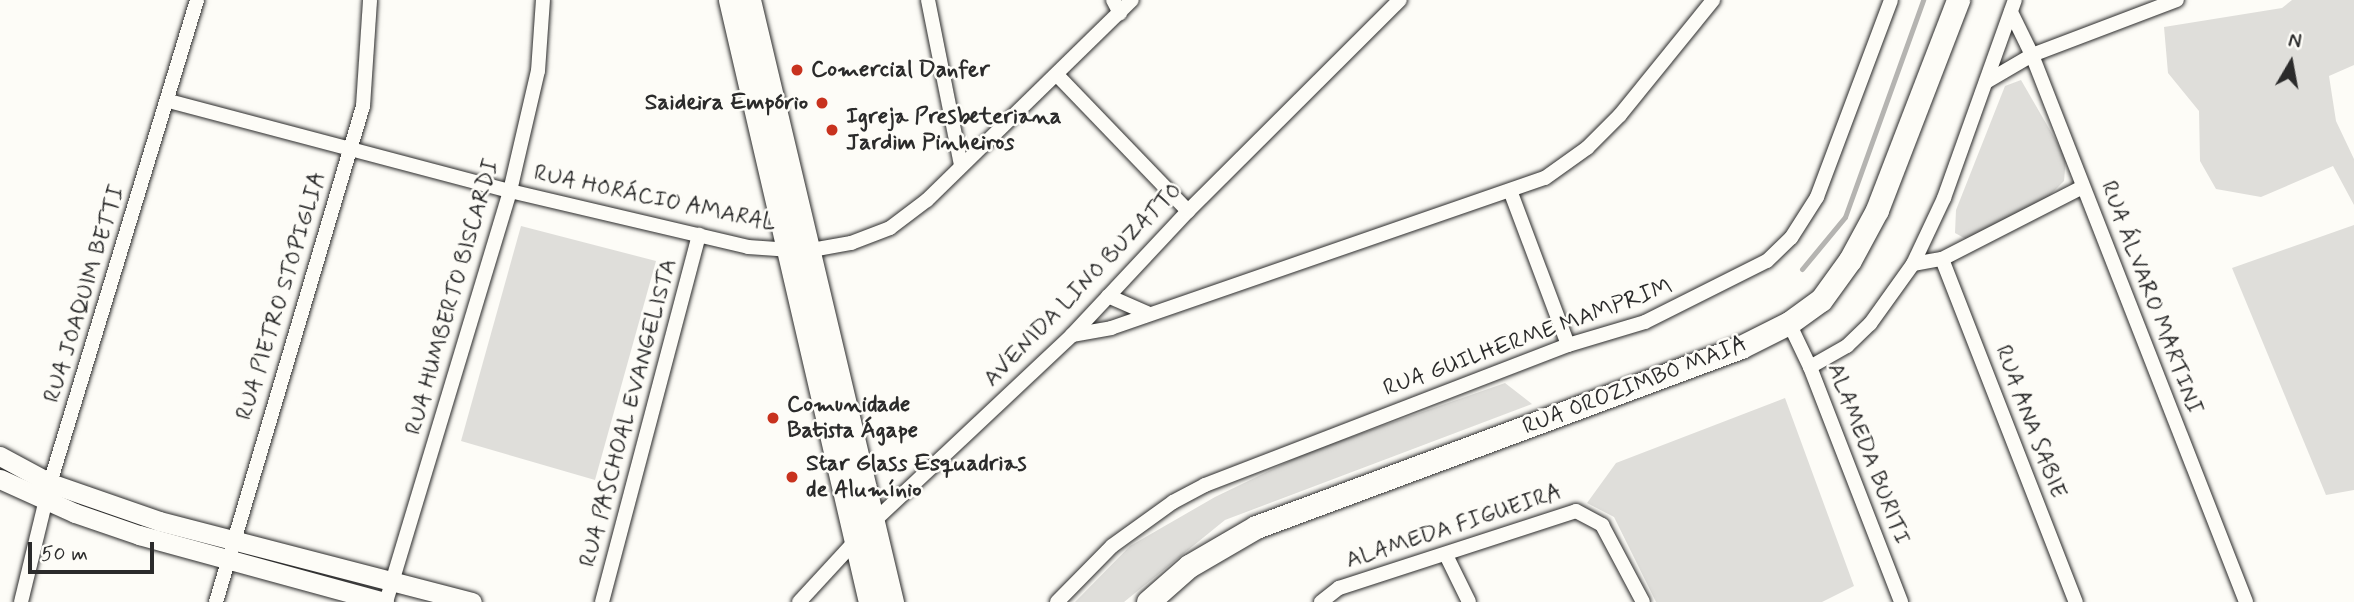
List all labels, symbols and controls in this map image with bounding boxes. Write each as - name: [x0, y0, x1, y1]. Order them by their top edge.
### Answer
- north arrow: [2256, 28, 2326, 98]
- text: N: [2286, 28, 2303, 55]
- place label: Comercial Danfer: [811, 56, 989, 84]
- marker: Comercial Danfer: [789, 62, 805, 78]
- place label: Saideira Empório: [648, 89, 808, 117]
- marker: Saideira Empório: [814, 95, 830, 111]
- place label: Igreja Presbeteriana Jardim Pinheiros: [846, 103, 1062, 157]
- marker: Igreja Presbeteriana Jardim Pinheiros: [824, 122, 840, 138]
- street label: RUA HUMBERTO BISCARDI: [401, 157, 505, 437]
- street label: RUA HORÁCIO AMARAL: [530, 160, 780, 238]
- street label: RUA PIETRO STOPIGLIA: [231, 167, 333, 425]
- street label: RUA JOAQUIM BETTI: [38, 179, 132, 409]
- street label: AVENIDA LINO BUZATTO: [980, 179, 1186, 391]
- street label: RUA ÁLVARO MARTINI: [2095, 180, 2207, 416]
- street label: RUA PASCHOAL EVANGELISTA: [575, 256, 683, 570]
- street label: RUA GUILHERME MAMPRIM: [1379, 273, 1677, 403]
- street label: RUA OROZIMBO MAIA: [1521, 331, 1749, 441]
- street label: RUA ANA SABIE: [1987, 339, 2073, 505]
- street label: ALAMEDA BURITI: [1820, 359, 1916, 549]
- place label: Comunidade Batista Ágape: [787, 391, 918, 445]
- marker: Comunidade Batista Ágape: [765, 410, 781, 426]
- place label: Star Glass Esquadrias de Alumínio: [806, 450, 1019, 504]
- marker: Star Glass Esquadrias de Alumínio: [784, 469, 800, 485]
- street label: ALAMEDA FIGUEIRA: [1344, 479, 1564, 575]
- scale bar: [32, 528, 158, 572]
- text: 50 m: [41, 540, 88, 568]

